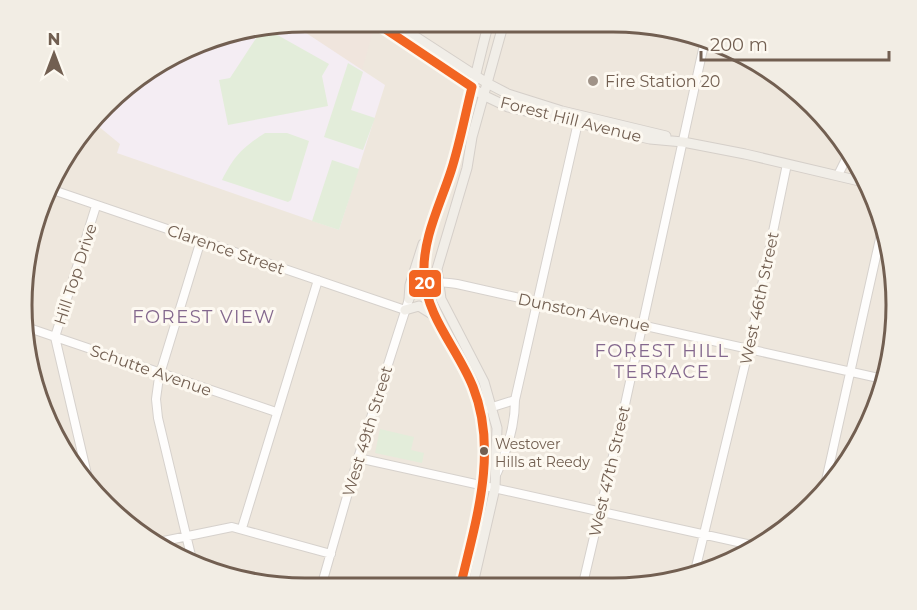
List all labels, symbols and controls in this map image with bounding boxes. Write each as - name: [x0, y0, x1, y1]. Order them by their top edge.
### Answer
- north arrow: [24, 24, 84, 84]
- scale bar: [701, 24, 888, 62]
- text: N: [48, 30, 60, 49]
- text: 200 m: [710, 34, 768, 56]
- place label: Fire Station 20: [605, 72, 720, 91]
- marker: Fire Station 20: [586, 74, 600, 88]
- street label: Forest Hill Avenue: [498, 93, 643, 146]
- street label: Clarence Street: [165, 220, 287, 279]
- street label: Hill Top Drive: [50, 221, 101, 327]
- street label: West 46th Street: [736, 229, 783, 366]
- line badge: 20: [408, 269, 442, 298]
- text: 20: [415, 274, 435, 293]
- street label: Dunston Avenue: [516, 289, 652, 336]
- district label: FOREST VIEW: [132, 306, 276, 328]
- district label: FOREST HILL TERRACE: [594, 340, 730, 383]
- street label: Schutte Avenue: [88, 341, 214, 400]
- street label: West 49th Street: [339, 363, 396, 499]
- street label: West 47th Street: [585, 403, 634, 538]
- place label: Westover Hills at Reedy: [495, 435, 590, 471]
- marker: Westover Hills at Reedy: [478, 445, 490, 457]

